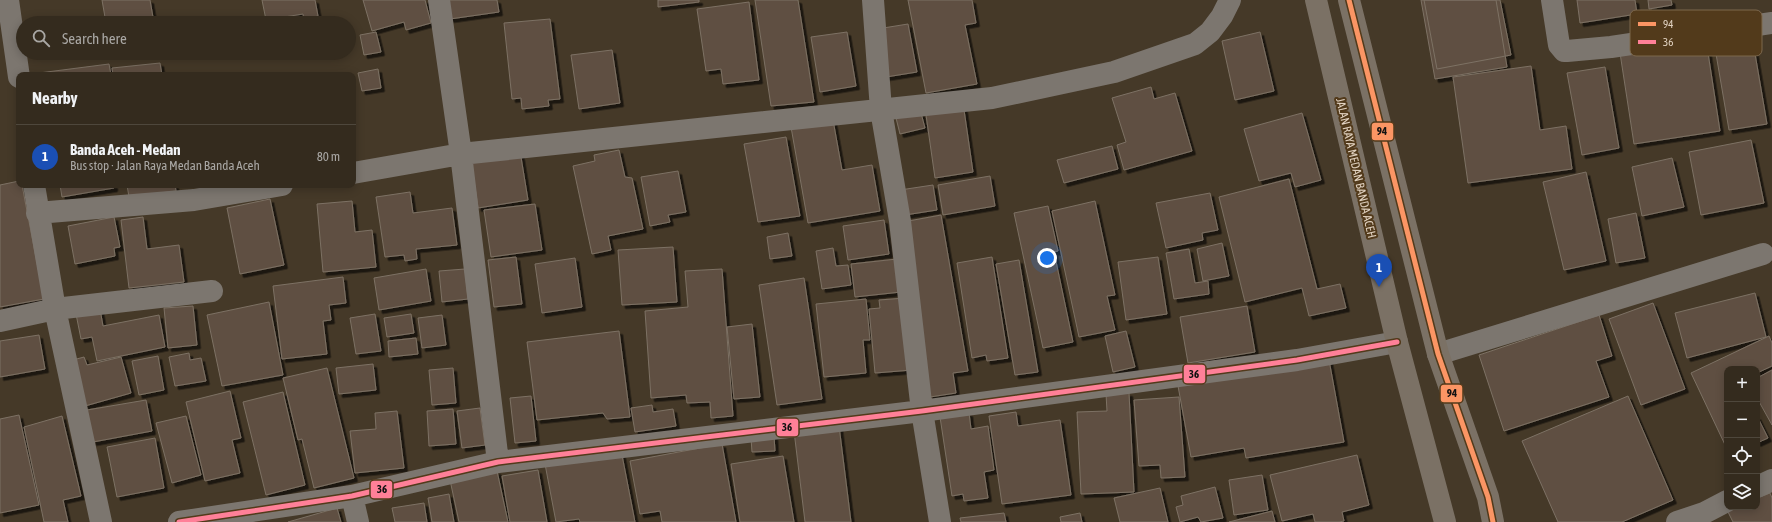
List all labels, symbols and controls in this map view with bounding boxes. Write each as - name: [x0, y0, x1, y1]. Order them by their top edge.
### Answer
- legend: [1630, 10, 1762, 56]
- search box: [16, 16, 356, 60]
- text: 94: [1663, 18, 1673, 30]
- icon: search: [30, 27, 52, 49]
- text: Search here: [62, 30, 127, 47]
- text: 36: [1663, 36, 1673, 48]
- text: Nearby: [32, 88, 78, 108]
- street label: JALAN RAYA MEDAN BANDA ACEH: [1333, 97, 1379, 239]
- line badge: 94: [1371, 122, 1394, 141]
- text: 94: [1377, 125, 1387, 137]
- text: Banda Aceh - Medan: [70, 141, 181, 158]
- text: 1: [42, 149, 48, 164]
- text: 80 m: [317, 149, 340, 164]
- text: Bus stop · Jalan Raya Medan Banda Aceh: [70, 158, 260, 173]
- your location: [1037, 248, 1057, 268]
- pin: 1: [1366, 254, 1392, 287]
- line badge: 36: [1183, 364, 1206, 384]
- map controls: [1724, 366, 1760, 510]
- button: +: [1724, 366, 1760, 402]
- text: 36: [1189, 368, 1199, 380]
- line badge: 94: [1440, 384, 1463, 403]
- text: 94: [1447, 387, 1457, 399]
- button: −: [1724, 402, 1760, 438]
- line badge: 36: [776, 418, 799, 437]
- text: 36: [782, 421, 792, 433]
- button: locate: [1724, 438, 1760, 474]
- button: layers: [1724, 474, 1760, 510]
- line badge: 36: [370, 480, 393, 499]
- text: 36: [377, 483, 387, 495]

